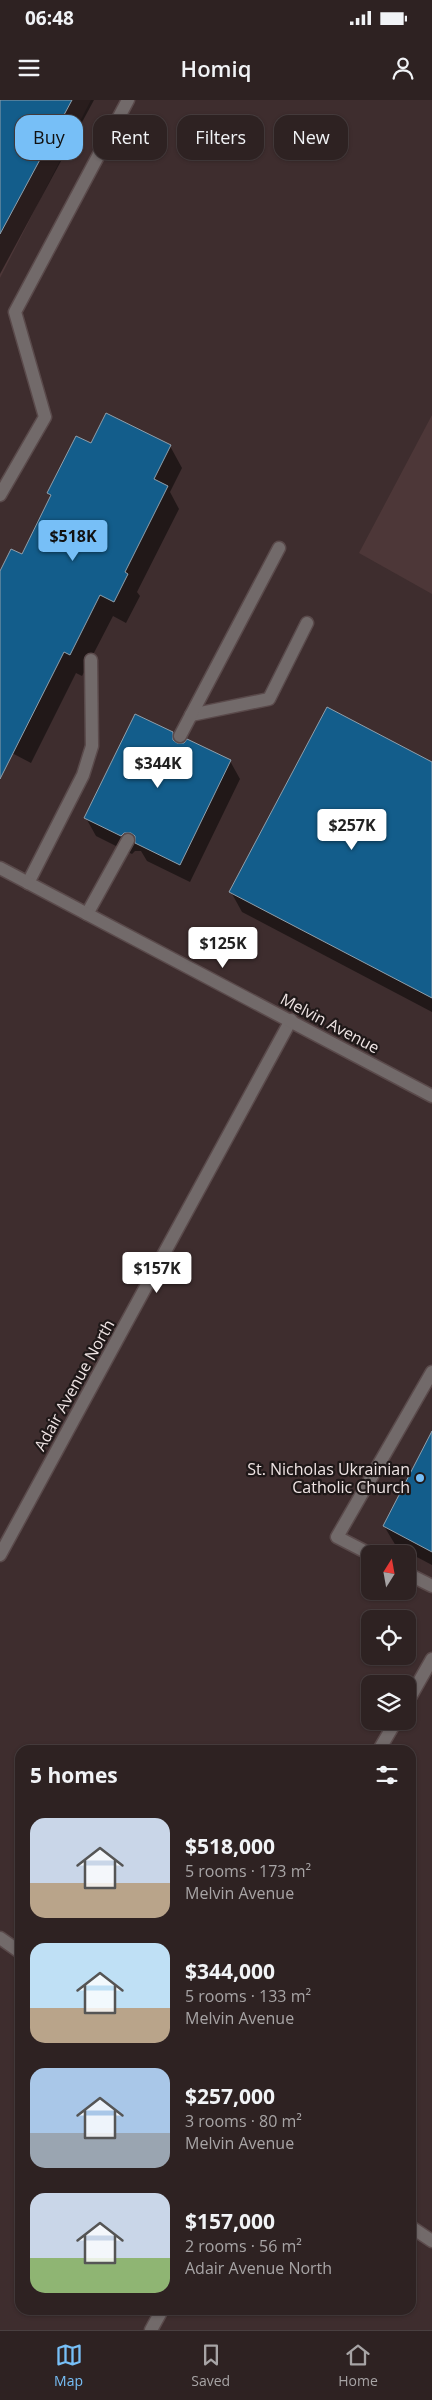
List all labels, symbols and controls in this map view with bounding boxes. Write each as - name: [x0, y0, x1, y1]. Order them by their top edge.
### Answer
- text: 06:48: [25, 5, 74, 31]
- text: Homiq: [181, 53, 251, 83]
- icon: menu: [15, 54, 43, 82]
- icon: person: [389, 54, 417, 82]
- chip: Buy: [15, 115, 83, 160]
- chip: Rent: [93, 115, 167, 160]
- chip: Filters: [177, 115, 264, 160]
- chip: New: [274, 115, 348, 160]
- pin: $518K: [38, 520, 108, 562]
- text: $518K: [49, 525, 97, 547]
- pin: $344K: [123, 746, 193, 789]
- text: $344K: [134, 752, 182, 774]
- pin: $257K: [317, 808, 387, 851]
- text: $257K: [328, 814, 376, 836]
- pin: $125K: [188, 926, 258, 969]
- text: $125K: [199, 932, 247, 954]
- street label: Melvin Avenue: [277, 988, 383, 1058]
- pin: $157K: [122, 1252, 192, 1294]
- text: $157K: [133, 1257, 181, 1279]
- street label: Adair Avenue North: [29, 1315, 119, 1455]
- place label: St. Nicholas Ukrainian Catholic Church: [247, 1458, 410, 1498]
- marker: St. Nicholas Ukrainian Catholic Church: [414, 1472, 426, 1484]
- north arrow: [361, 1545, 416, 1600]
- map controls: [361, 1545, 416, 1730]
- button: locate: [361, 1610, 416, 1665]
- button: layers: [361, 1675, 416, 1730]
- text: 5 homes: [30, 1761, 118, 1789]
- icon: filters: [373, 1761, 401, 1789]
- text: $518,000: [185, 1832, 275, 1860]
- icon: home: [70, 1838, 130, 1898]
- text: 5 rooms · 173 m²: [185, 1860, 311, 1882]
- text: Melvin Avenue: [185, 1882, 294, 1904]
- text: $344,000: [185, 1957, 275, 1985]
- icon: home: [70, 1963, 130, 2023]
- text: 5 rooms · 133 m²: [185, 1985, 311, 2007]
- text: Melvin Avenue: [185, 2007, 294, 2029]
- text: $257,000: [185, 2082, 275, 2110]
- icon: home: [70, 2088, 130, 2148]
- text: 3 rooms · 80 m²: [185, 2110, 302, 2132]
- text: Melvin Avenue: [185, 2132, 294, 2154]
- text: $157,000: [185, 2207, 275, 2235]
- icon: home: [70, 2213, 130, 2273]
- text: 2 rooms · 56 m²: [185, 2235, 302, 2257]
- text: Adair Avenue North: [185, 2257, 332, 2279]
- tab: Map: [54, 2341, 83, 2390]
- tab: Saved: [191, 2341, 230, 2390]
- tab: Home: [338, 2341, 378, 2390]

